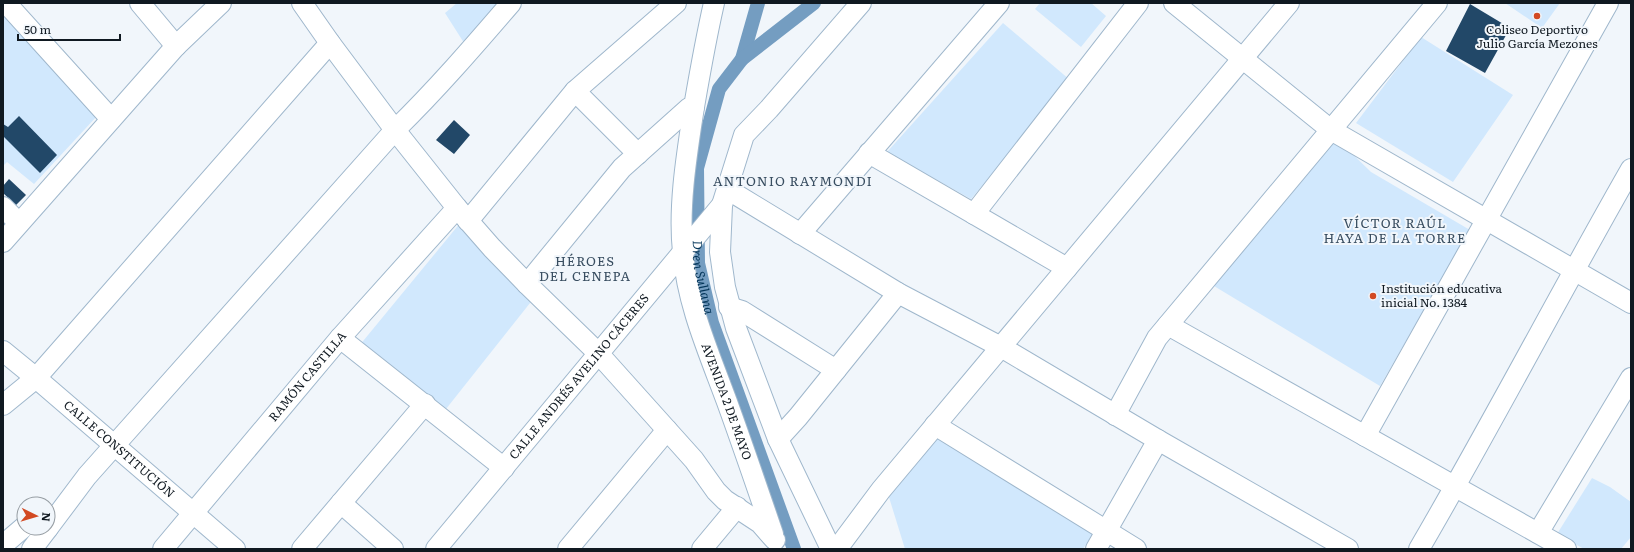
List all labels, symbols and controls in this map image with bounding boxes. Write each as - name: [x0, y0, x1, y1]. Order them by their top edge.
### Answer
- marker: Coliseo Deportivo Julio García Mezones: [1532, 11, 1542, 21]
- scale bar: [18, 16, 120, 42]
- text: 50 m: [24, 20, 51, 38]
- place label: Coliseo Deportivo Julio García Mezones: [1476, 20, 1598, 52]
- district label: ANTONIO RAYMONDI: [713, 171, 873, 190]
- district label: VÍCTOR RAÚL HAYA DE LA TORRE: [1324, 213, 1466, 247]
- water label: Dren Sullana: [689, 240, 720, 317]
- district label: HÉROES DEL CENEPA: [539, 251, 631, 285]
- place label: Institución educativa inicial No. 1384: [1381, 279, 1503, 311]
- street label: CALLE ANDRÉS AVELINO CÁCERES: [504, 289, 653, 463]
- marker: Institución educativa inicial No. 1384: [1368, 291, 1378, 301]
- street label: RAMÓN CASTILLA: [264, 327, 350, 425]
- street label: AVENIDA 2 DE MAYO: [698, 340, 757, 462]
- street label: CALLE CONSTITUCIÓN: [60, 396, 179, 501]
- north arrow: [16, 496, 56, 536]
- text: N: [39, 512, 55, 522]

